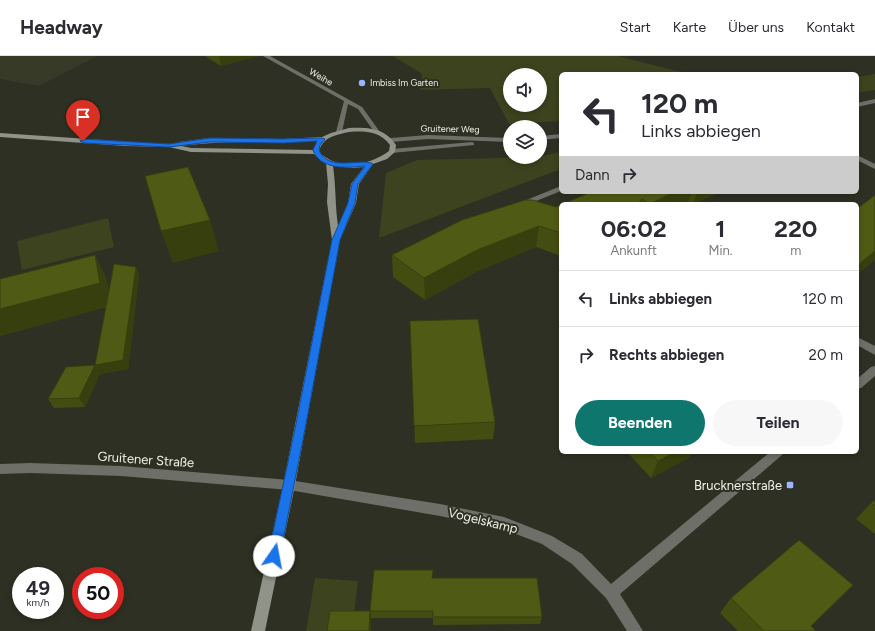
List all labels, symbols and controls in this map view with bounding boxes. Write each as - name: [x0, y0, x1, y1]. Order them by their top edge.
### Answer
- text: Headway: [20, 16, 103, 39]
- text: Start: [620, 19, 651, 36]
- text: Karte: [673, 19, 706, 36]
- text: Über uns: [728, 19, 784, 36]
- text: Kontakt: [806, 19, 855, 36]
- street label: Weihe: [308, 65, 335, 88]
- map controls: [503, 68, 547, 164]
- button: sound: [503, 68, 547, 112]
- place label: Imbiss Im Garten: [370, 77, 438, 88]
- marker: Imbiss Im Garten: [357, 78, 367, 88]
- text: 120 m: [641, 86, 718, 120]
- icon: left: [575, 88, 627, 140]
- pin: [66, 100, 100, 141]
- icon: arrive: [72, 106, 94, 128]
- button: layers: [503, 120, 547, 164]
- text: Links abbiegen: [641, 120, 761, 142]
- street label: Gruitener Weg: [420, 122, 480, 135]
- icon: right: [618, 164, 640, 186]
- text: Dann: [575, 166, 610, 184]
- text: 06:02: [601, 214, 667, 243]
- text: 1: [715, 214, 725, 243]
- text: 220: [774, 214, 817, 243]
- text: Ankunft: [610, 243, 657, 258]
- text: Min.: [708, 243, 732, 258]
- text: m: [790, 243, 801, 258]
- icon: left: [575, 288, 597, 310]
- text: Links abbiegen: [609, 290, 712, 308]
- text: 120 m: [802, 290, 843, 308]
- icon: right: [575, 344, 597, 366]
- text: Rechts abbiegen: [609, 346, 724, 364]
- text: 20 m: [809, 346, 843, 364]
- button: Beenden: [575, 400, 705, 446]
- button: Teilen: [713, 400, 843, 446]
- street label: Gruitener Straße: [97, 449, 195, 470]
- place label: Brucknerstraße: [694, 478, 782, 493]
- marker: Brucknerstraße: [785, 480, 795, 490]
- street label: Vogelskamp: [447, 505, 520, 536]
- position arrow: [253, 535, 295, 577]
- speed limit sign: 50: [72, 567, 124, 619]
- text: 49: [26, 576, 50, 600]
- text: km/h: [27, 596, 49, 609]

